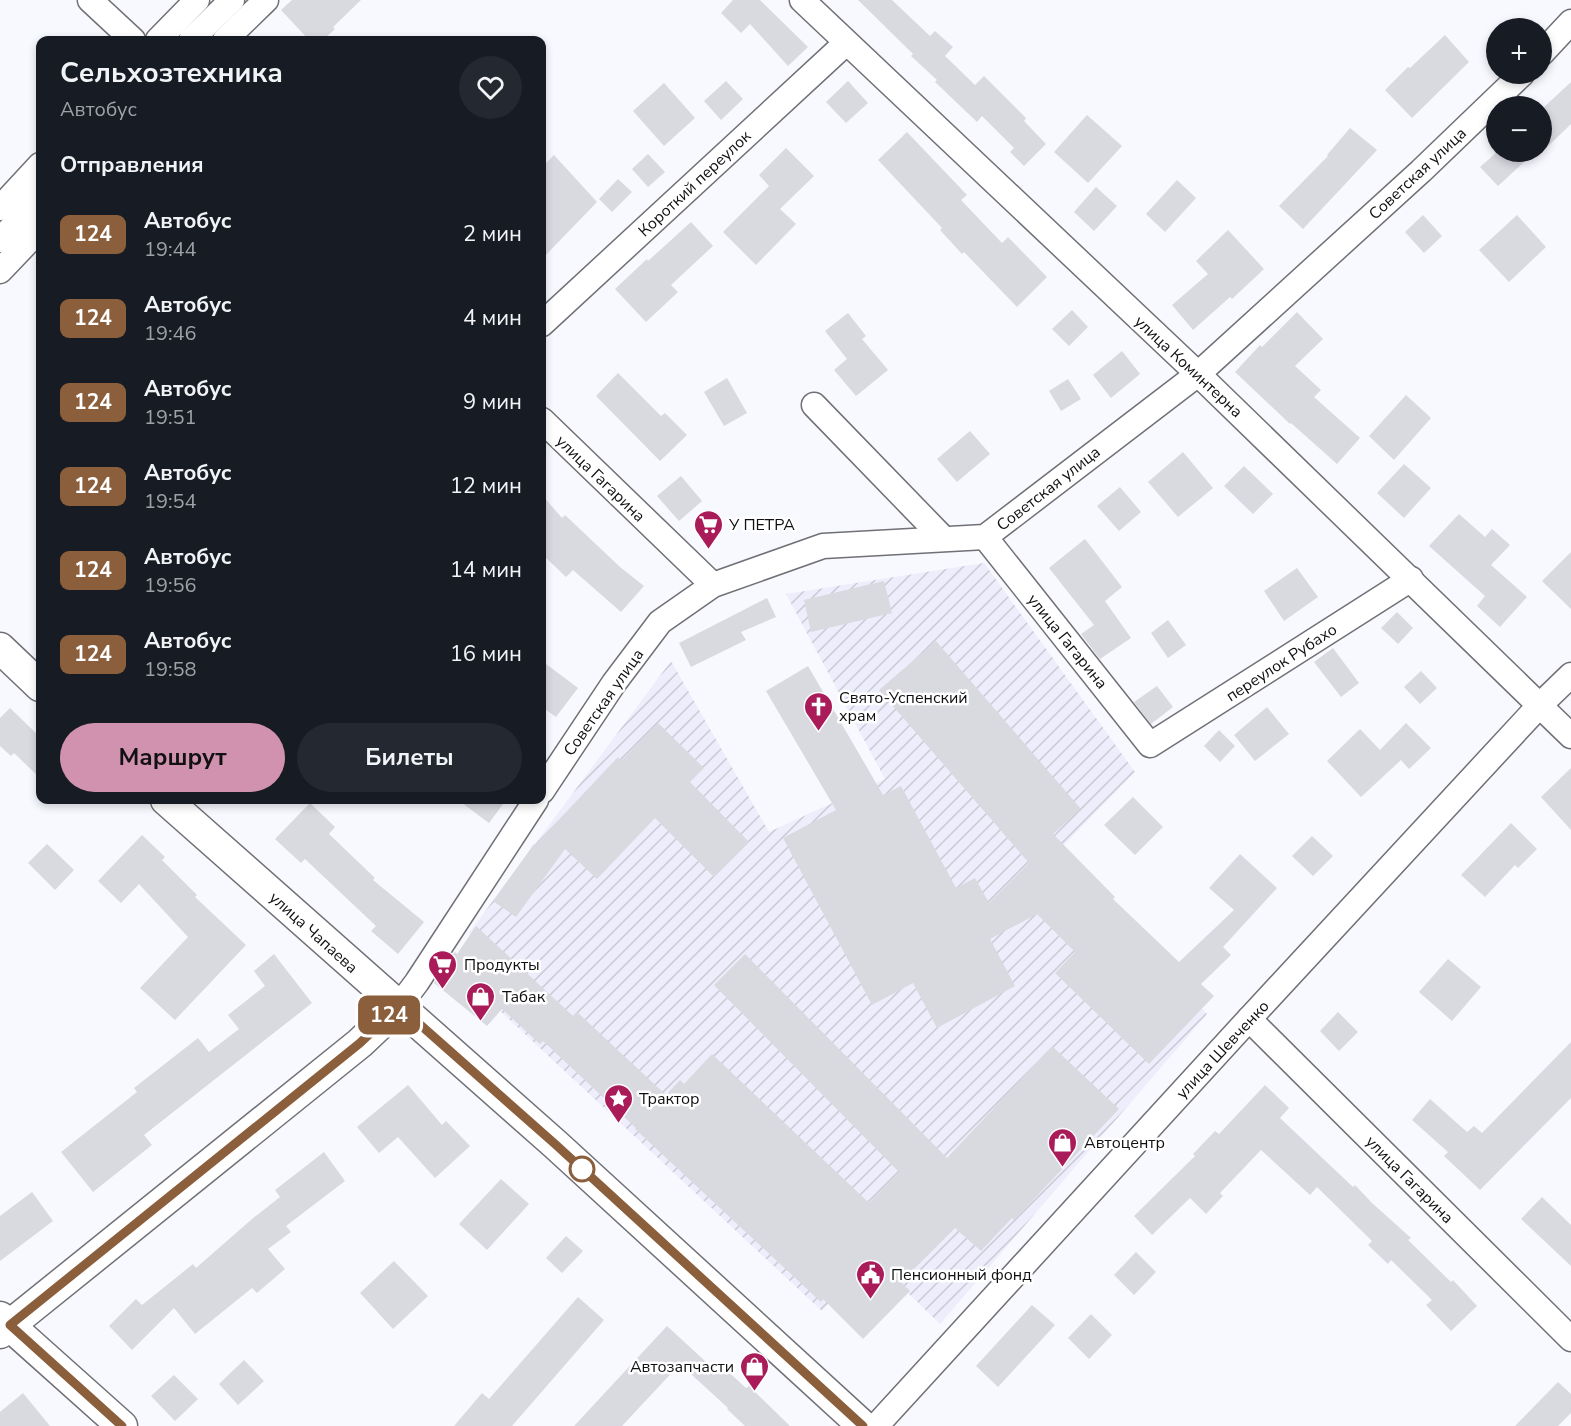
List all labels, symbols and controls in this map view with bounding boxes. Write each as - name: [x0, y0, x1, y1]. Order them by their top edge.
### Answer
- map controls: [1486, 18, 1552, 162]
- button: +: [1486, 18, 1552, 84]
- text: Сельхозтехника: [60, 54, 283, 92]
- button: heart: [459, 56, 522, 119]
- text: Автобус: [60, 96, 137, 123]
- button: −: [1486, 96, 1552, 162]
- street label: Советская улица: [1364, 123, 1471, 225]
- street label: Короткий переулок: [634, 125, 756, 242]
- text: Отправления: [60, 150, 204, 180]
- text: Автобус: [144, 206, 232, 236]
- text: 2 мин: [463, 219, 522, 249]
- text: 124: [74, 220, 112, 248]
- text: 19:44: [144, 236, 197, 263]
- text: Автобус: [144, 290, 232, 320]
- text: 4 мин: [463, 303, 522, 333]
- text: 124: [74, 304, 112, 332]
- street label: улица Коминтерна: [1129, 311, 1247, 423]
- text: 19:46: [144, 320, 197, 347]
- text: Автобус: [144, 374, 232, 404]
- text: 9 мин: [463, 387, 522, 417]
- text: 124: [74, 388, 112, 416]
- text: 19:51: [144, 404, 197, 431]
- street label: улица Гагарина: [551, 430, 650, 527]
- street label: Советская улица: [992, 441, 1105, 536]
- text: Автобус: [144, 458, 232, 488]
- text: 12 мин: [450, 471, 522, 501]
- text: 124: [74, 472, 112, 500]
- text: 19:54: [144, 488, 197, 515]
- supermarket icon: У ПЕТРА: [692, 508, 724, 550]
- place label: У ПЕТРА: [728, 514, 795, 536]
- text: Автобус: [144, 542, 232, 572]
- text: 14 мин: [450, 555, 522, 585]
- text: 124: [74, 556, 112, 584]
- text: 19:56: [144, 572, 197, 599]
- street label: улица Гагарина: [1022, 590, 1112, 694]
- street label: переулок Рубахо: [1222, 619, 1341, 707]
- text: Автобус: [144, 626, 232, 656]
- text: 16 мин: [450, 639, 522, 669]
- text: 124: [74, 640, 112, 668]
- street label: Советская улица: [559, 645, 649, 761]
- text: 19:58: [144, 656, 197, 683]
- place label: Свято-Успенский храм: [839, 687, 968, 727]
- church icon: Свято-Успенский храм: [802, 690, 834, 732]
- button: Маршрут: [60, 723, 285, 792]
- button: Билеты: [297, 723, 522, 792]
- street label: улица Чапаева: [264, 887, 362, 978]
- supermarket icon: Продукты: [427, 948, 459, 990]
- place label: Продукты: [464, 954, 540, 976]
- shop icon: Табак: [465, 980, 497, 1022]
- place label: Табак: [502, 986, 546, 1008]
- line badge: 124: [354, 996, 424, 1034]
- street label: улица Шевченко: [1171, 996, 1274, 1104]
- text: 124: [370, 1001, 408, 1029]
- place icon: Трактор: [602, 1082, 634, 1124]
- place label: Трактор: [639, 1088, 700, 1110]
- shop icon: Автоцентр: [1047, 1126, 1079, 1168]
- street label: улица Гагарина: [1360, 1131, 1458, 1229]
- place label: Автоцентр: [1084, 1132, 1165, 1154]
- unlabelled marker: [569, 1156, 595, 1182]
- public building icon: Пенсионный фонд: [854, 1258, 886, 1300]
- place label: Пенсионный фонд: [891, 1264, 1032, 1286]
- shop icon: Автозапчасти: [739, 1350, 771, 1392]
- place label: Автозапчасти: [630, 1356, 734, 1378]

